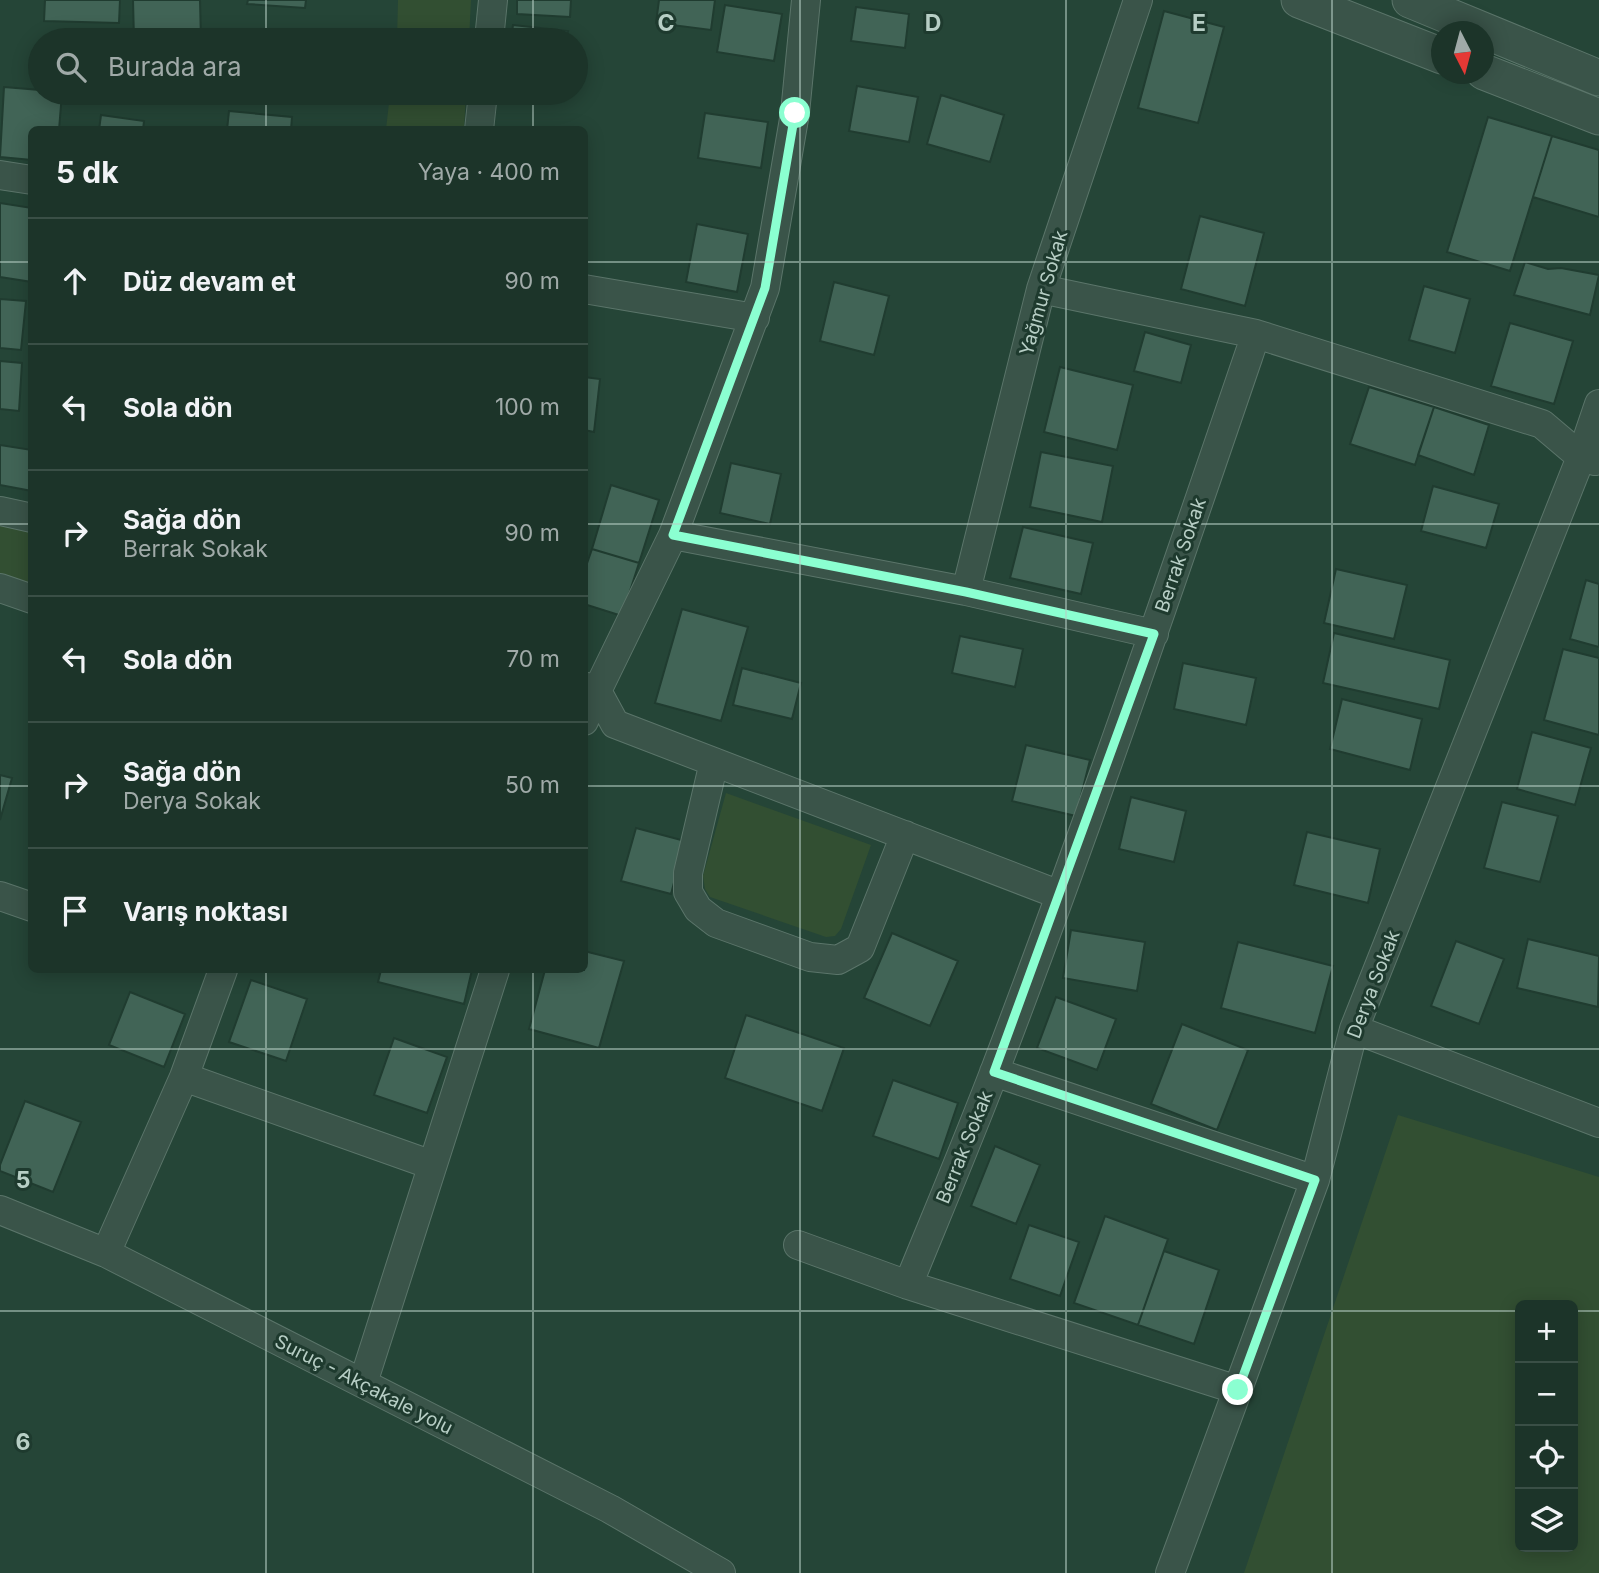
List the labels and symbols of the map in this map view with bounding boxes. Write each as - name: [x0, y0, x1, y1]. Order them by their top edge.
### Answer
- text: C: [657, 9, 675, 37]
- text: D: [925, 9, 941, 37]
- text: E: [1192, 9, 1206, 37]
- north arrow: [1431, 21, 1494, 84]
- route start: [779, 97, 810, 128]
- street label: Yağmur Sokak: [1015, 227, 1073, 358]
- street label: Berrak Sokak: [1150, 494, 1211, 615]
- street label: Derya Sokak: [1342, 926, 1405, 1041]
- street label: Berrak Sokak: [931, 1087, 998, 1207]
- text: 5: [16, 1166, 30, 1194]
- street label: Suruç - Akçakale yolu: [271, 1330, 457, 1439]
- route end: [1222, 1374, 1253, 1405]
- text: 6: [16, 1428, 30, 1456]

